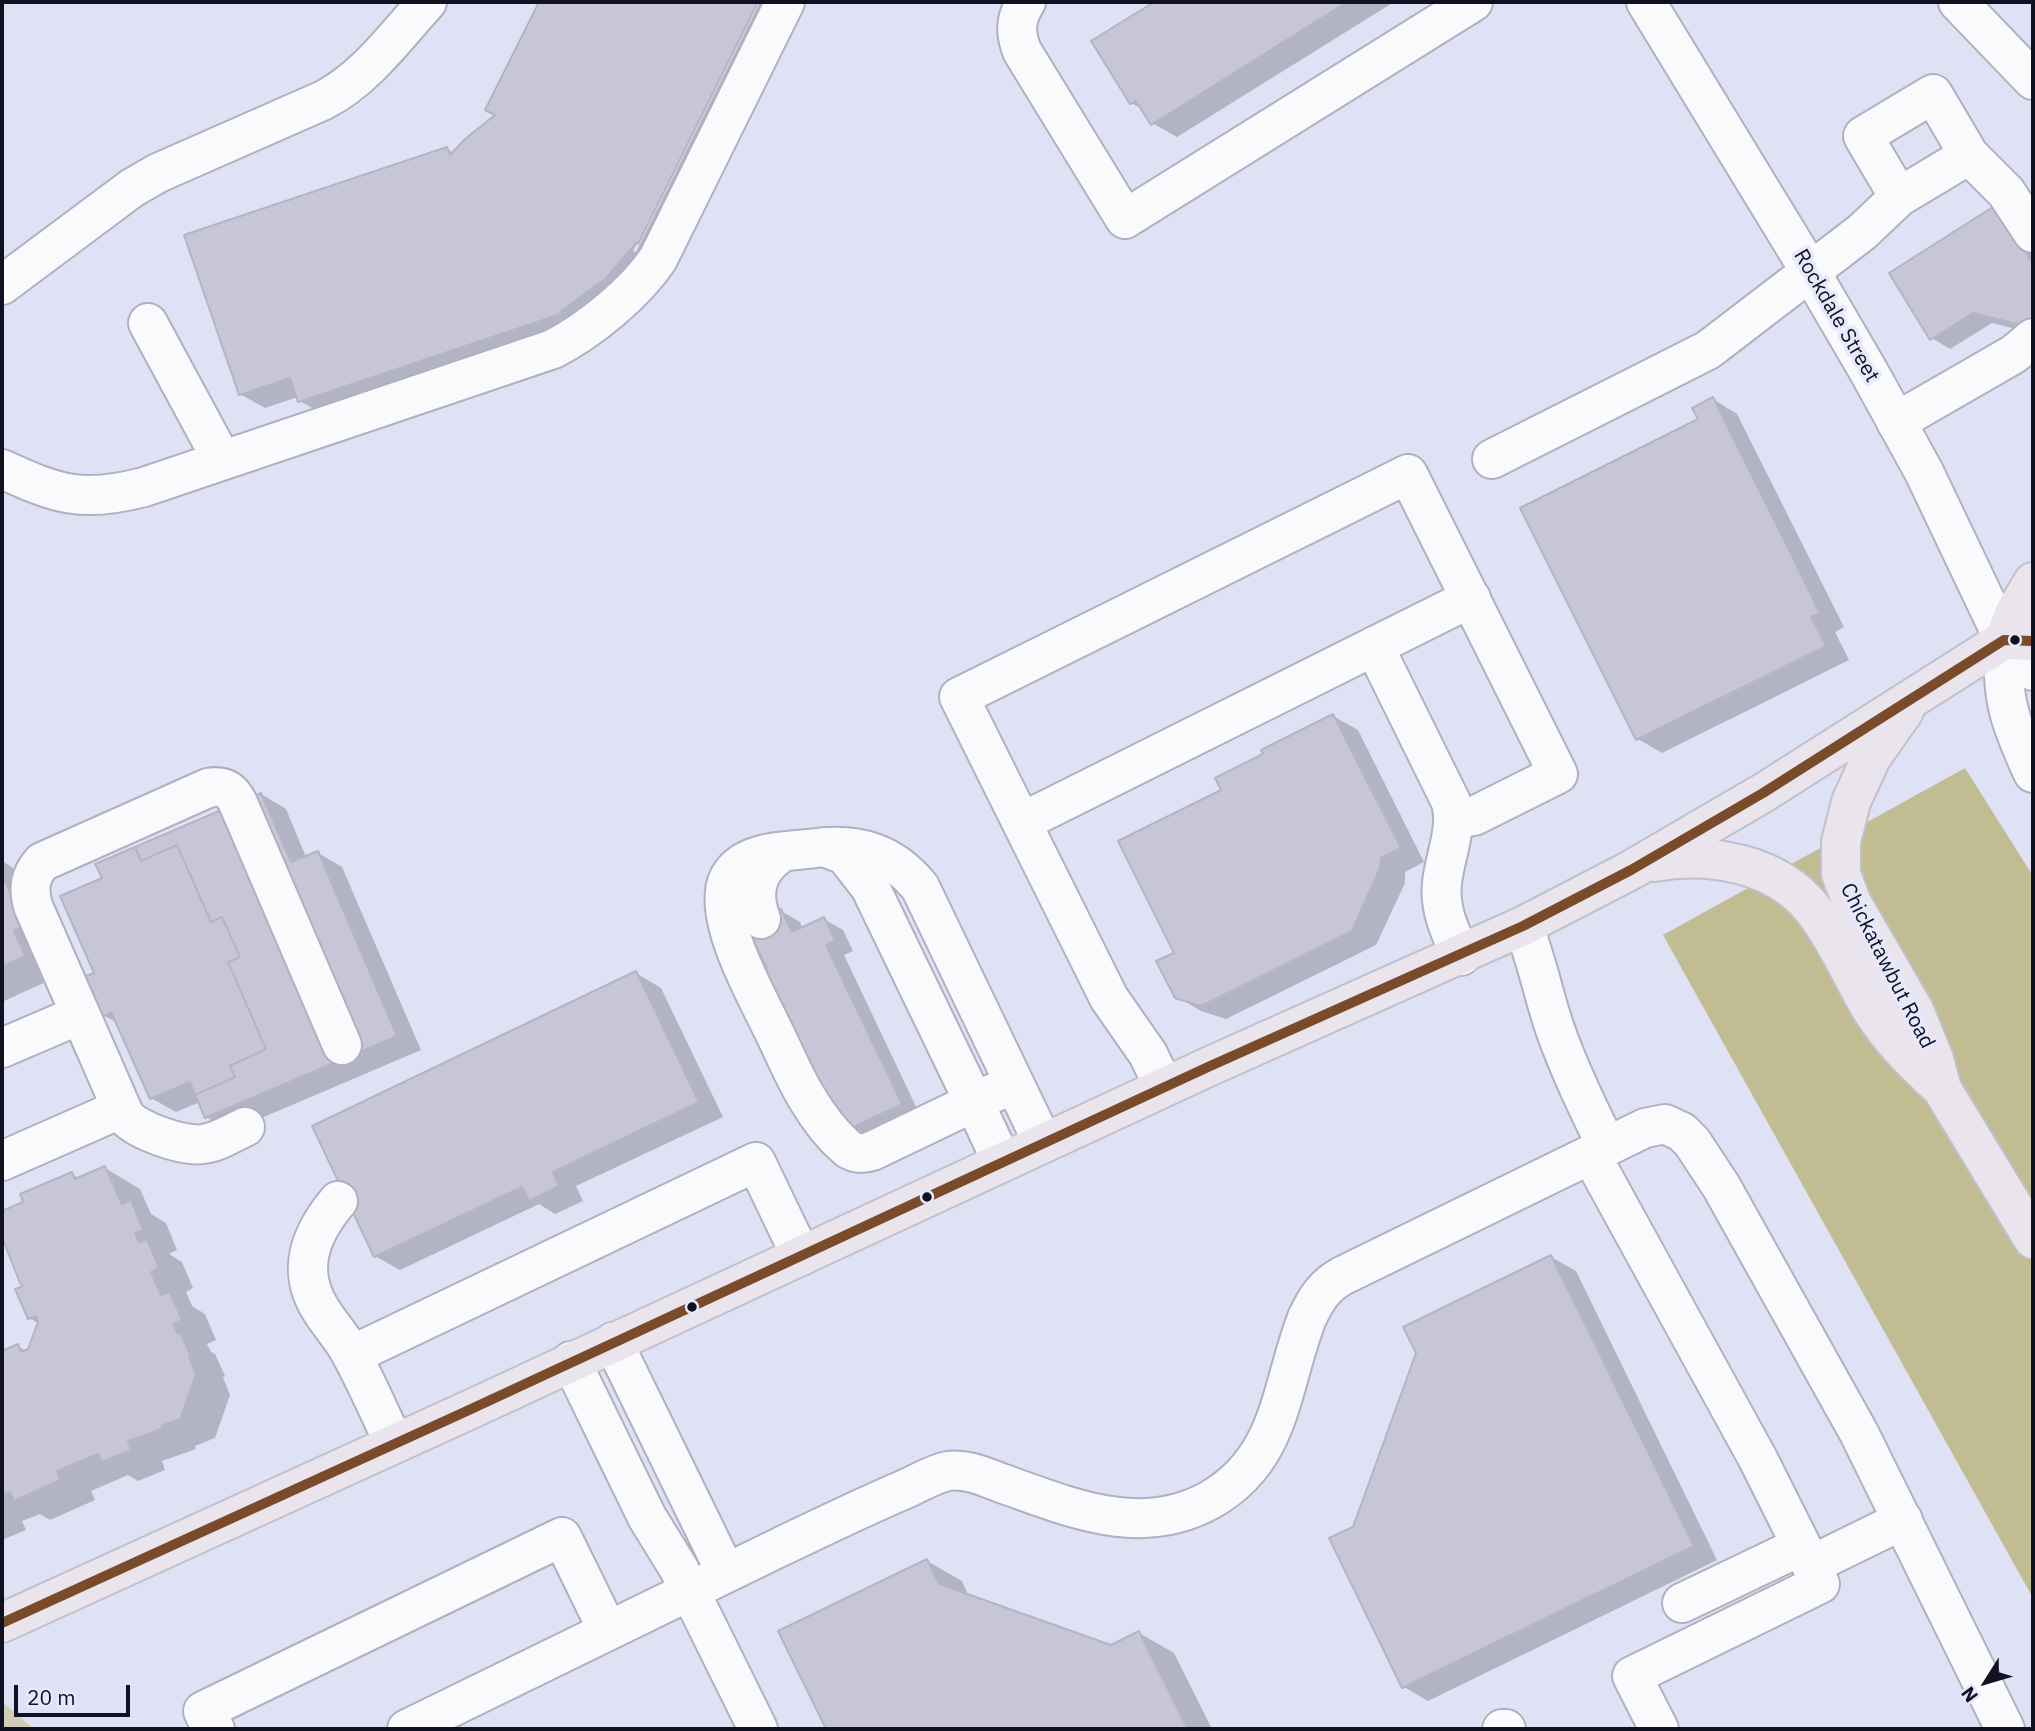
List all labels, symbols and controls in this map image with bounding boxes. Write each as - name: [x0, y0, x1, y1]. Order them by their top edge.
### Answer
- street label: Rockdale Street: [1788, 245, 1884, 387]
- unlabelled marker: [2008, 633, 2022, 647]
- street label: Chickatawbut Road: [1834, 879, 1940, 1053]
- unlabelled marker: [920, 1190, 934, 1204]
- unlabelled marker: [685, 1300, 699, 1314]
- north arrow: [1951, 1647, 2021, 1717]
- scale bar: [18, 1672, 133, 1716]
- text: N: [1956, 1682, 1983, 1707]
- text: 20 m: [27, 1683, 76, 1711]

